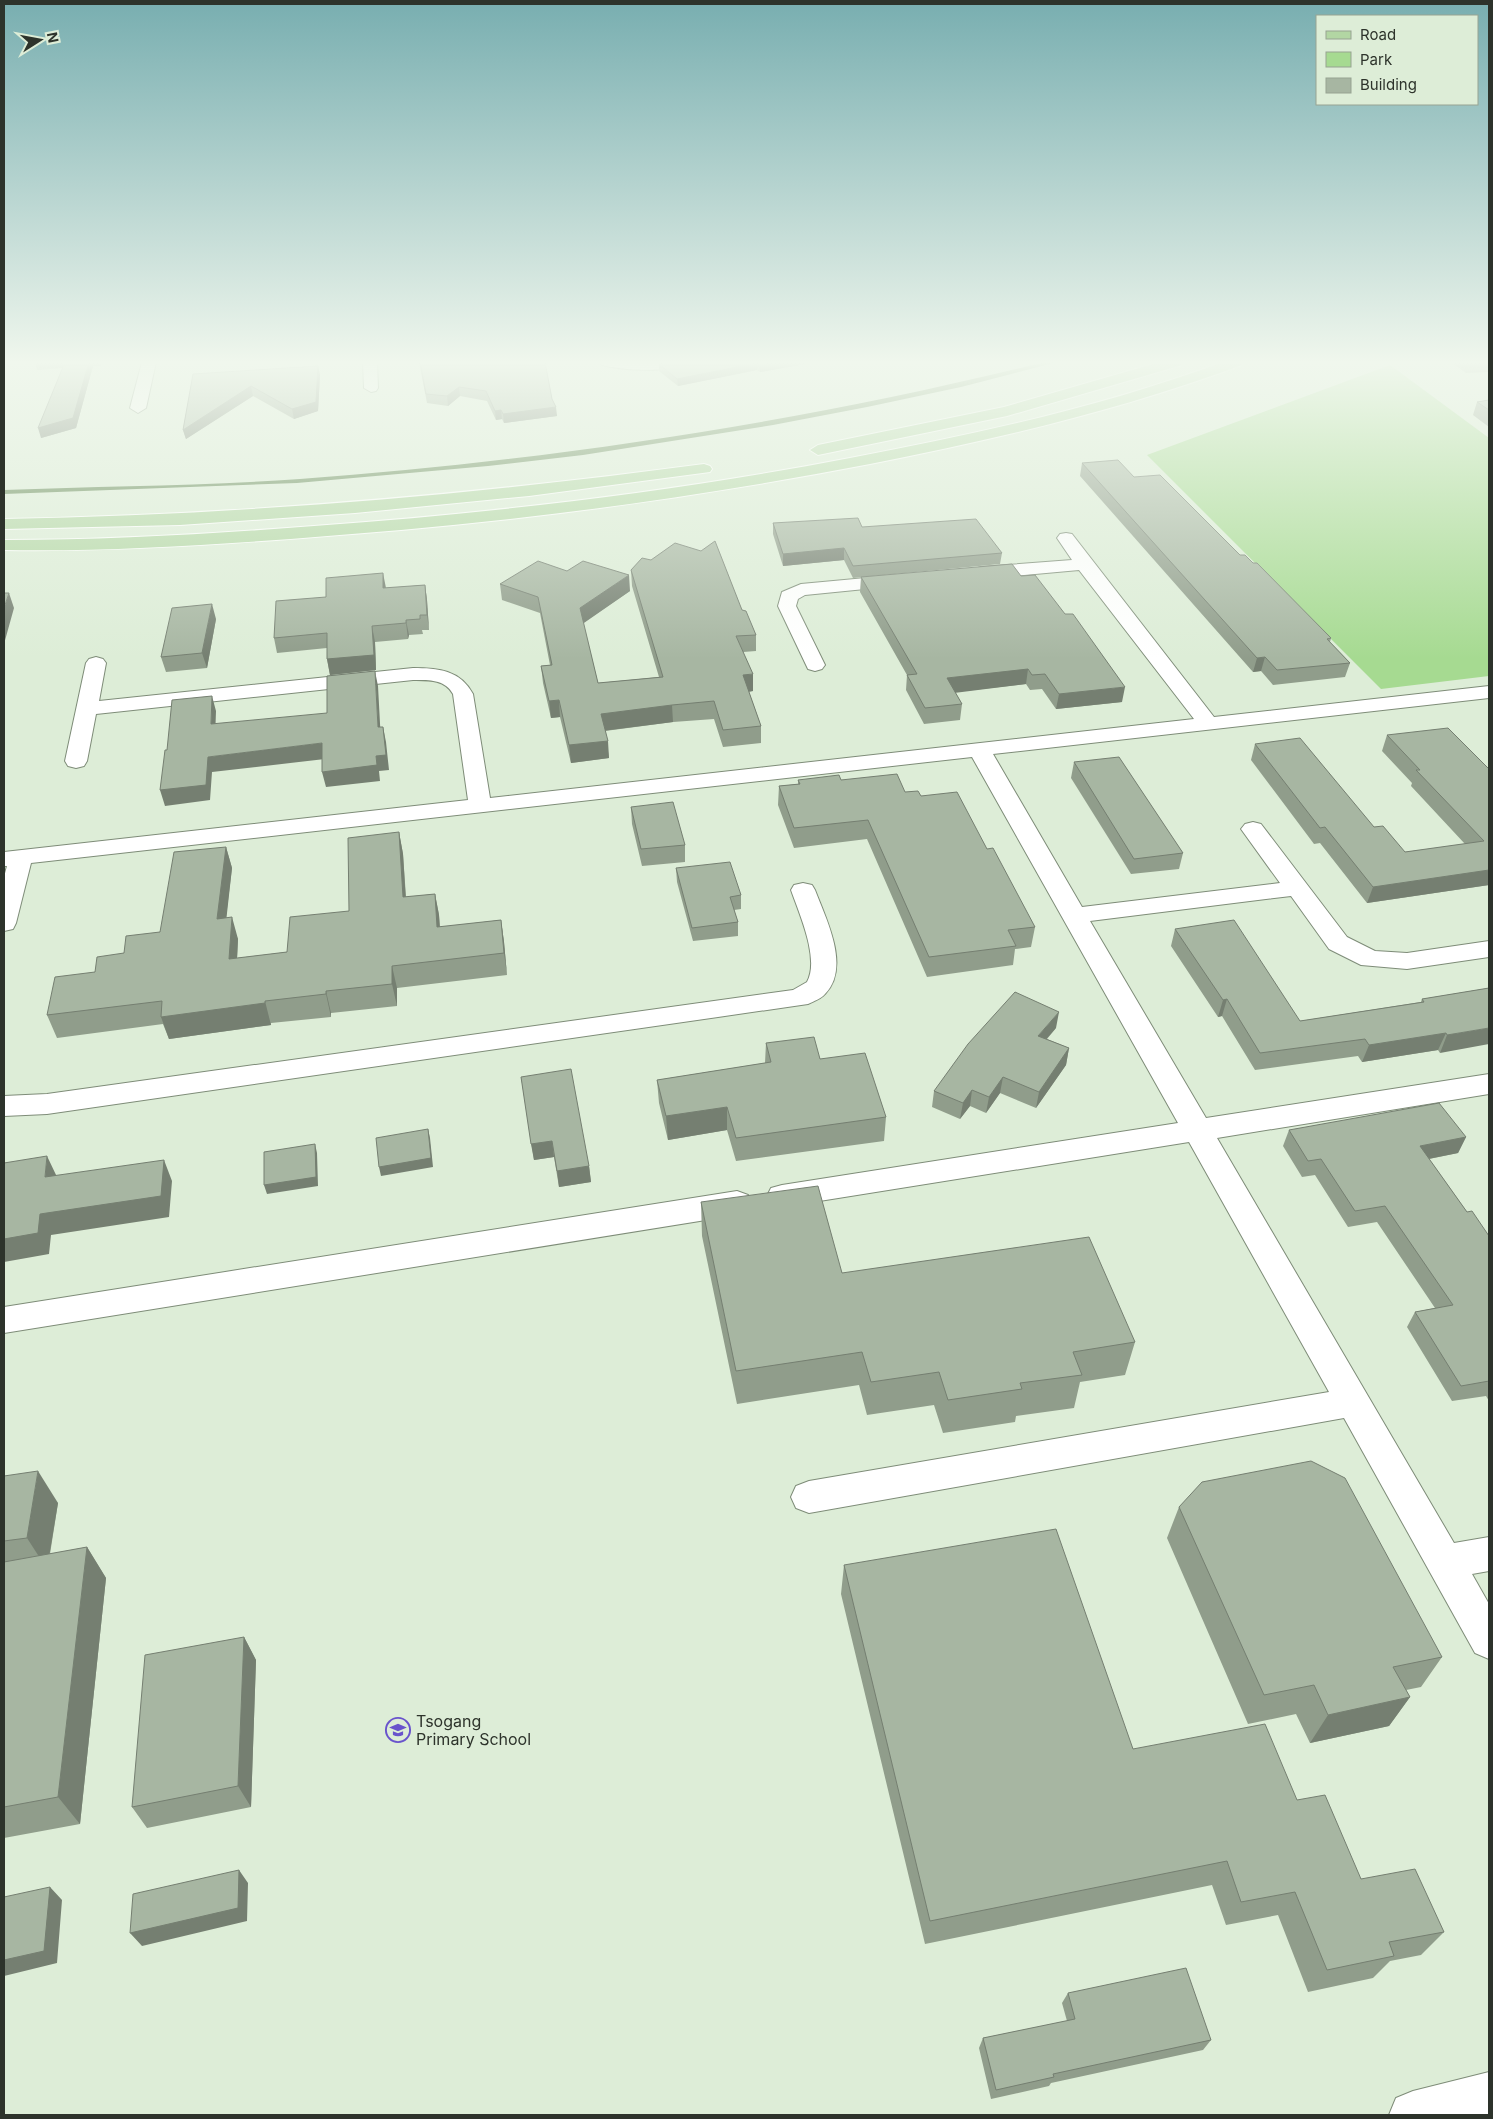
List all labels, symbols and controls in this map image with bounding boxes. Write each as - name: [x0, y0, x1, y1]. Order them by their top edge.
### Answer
- north arrow: [15, 15, 65, 65]
- legend: [1316, 15, 1478, 105]
- text: Road: [1360, 25, 1396, 44]
- text: N: [44, 31, 63, 44]
- text: Park: [1360, 50, 1393, 69]
- text: Building: [1360, 75, 1417, 94]
- place label: Tsogang Primary School: [416, 1711, 531, 1749]
- school or university icon: Tsogang Primary School: [385, 1717, 411, 1743]

